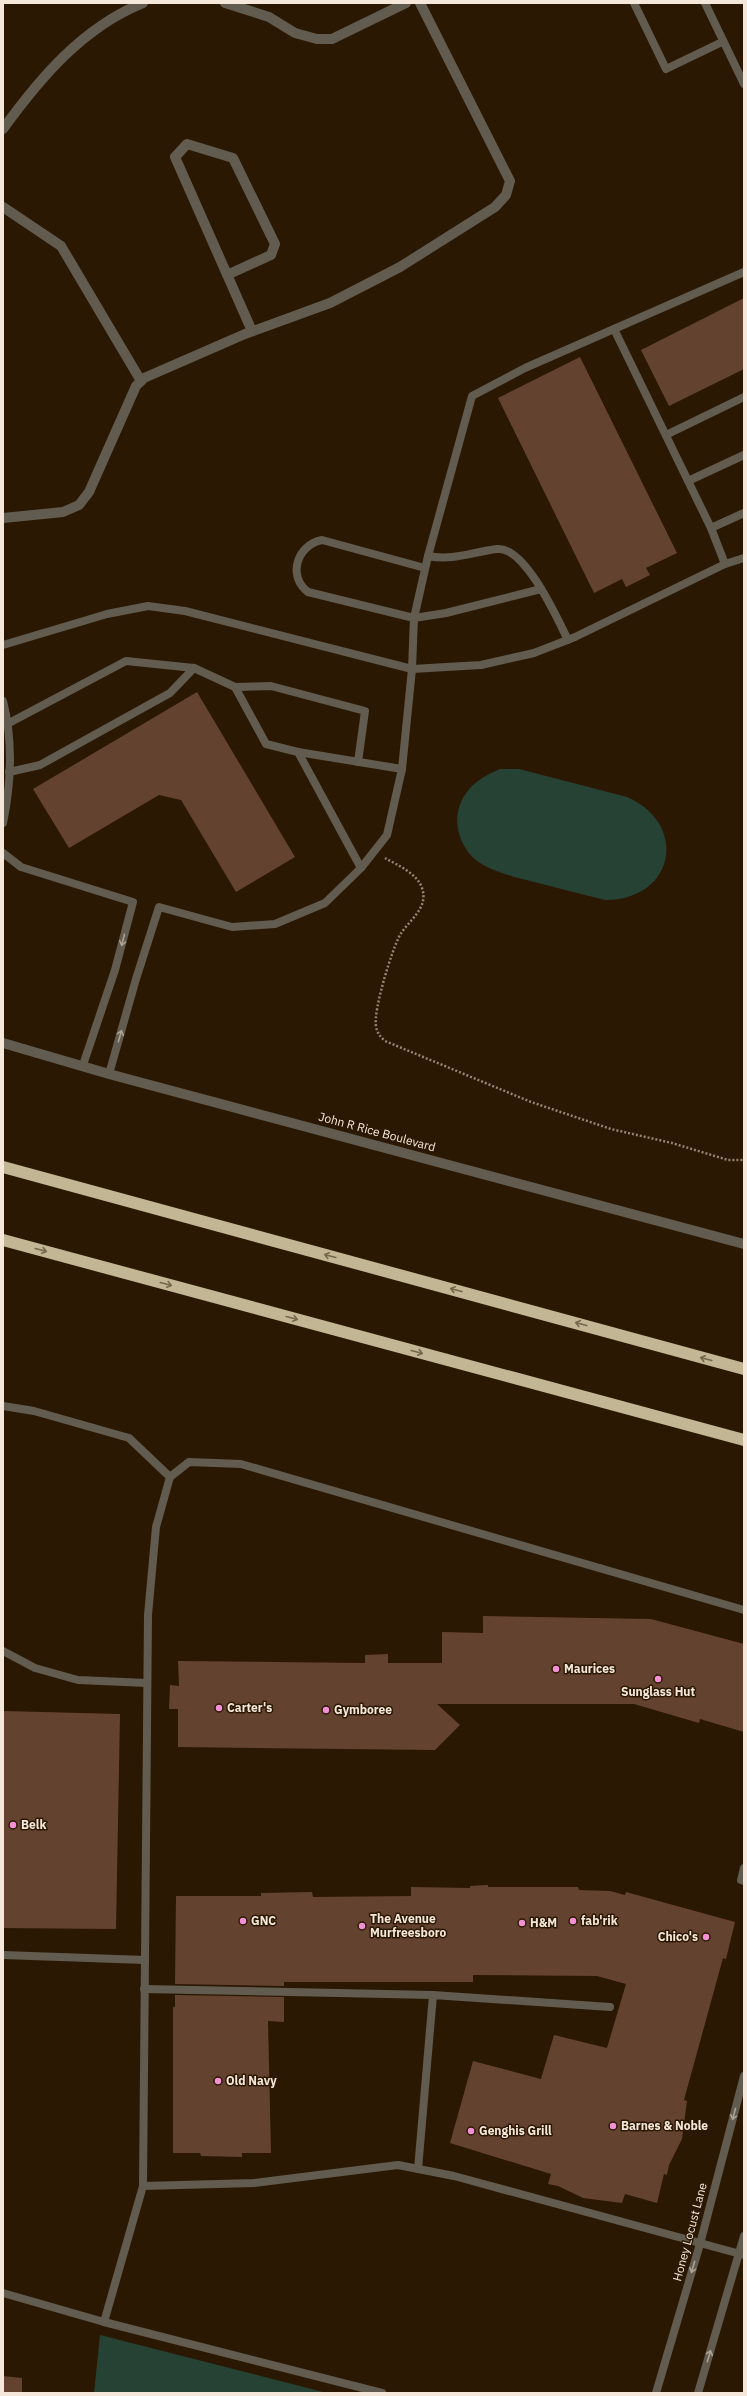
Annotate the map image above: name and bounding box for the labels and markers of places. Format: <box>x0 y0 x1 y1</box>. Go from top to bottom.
place label: Maurices <box>564 1661 615 1676</box>
marker: Maurices <box>551 1664 561 1674</box>
marker: Sunglass Hut <box>653 1674 663 1684</box>
place label: Sunglass Hut <box>621 1684 695 1699</box>
place label: Carter's <box>227 1700 272 1715</box>
place label: Gymboree <box>334 1702 392 1717</box>
marker: Carter's <box>214 1703 224 1713</box>
marker: Gymboree <box>321 1705 331 1715</box>
place label: Belk <box>21 1817 46 1832</box>
marker: Belk <box>8 1820 18 1830</box>
place label: The Avenue Murfreesboro <box>370 1911 446 1940</box>
place label: GNC <box>251 1913 276 1928</box>
place label: fab'rik <box>581 1913 618 1928</box>
place label: H&M <box>530 1915 557 1930</box>
marker: GNC <box>238 1916 248 1926</box>
marker: fab'rik <box>568 1916 578 1926</box>
marker: H&M <box>517 1918 527 1928</box>
marker: The Avenue Murfreesboro <box>357 1921 367 1931</box>
place label: Chico's <box>658 1929 698 1944</box>
marker: Chico's <box>701 1932 711 1942</box>
place label: Old Navy <box>226 2073 277 2088</box>
marker: Old Navy <box>213 2076 223 2086</box>
place label: Barnes & Noble <box>621 2118 708 2133</box>
marker: Barnes & Noble <box>608 2121 618 2131</box>
place label: Genghis Grill <box>479 2123 552 2138</box>
marker: Genghis Grill <box>466 2126 476 2136</box>

